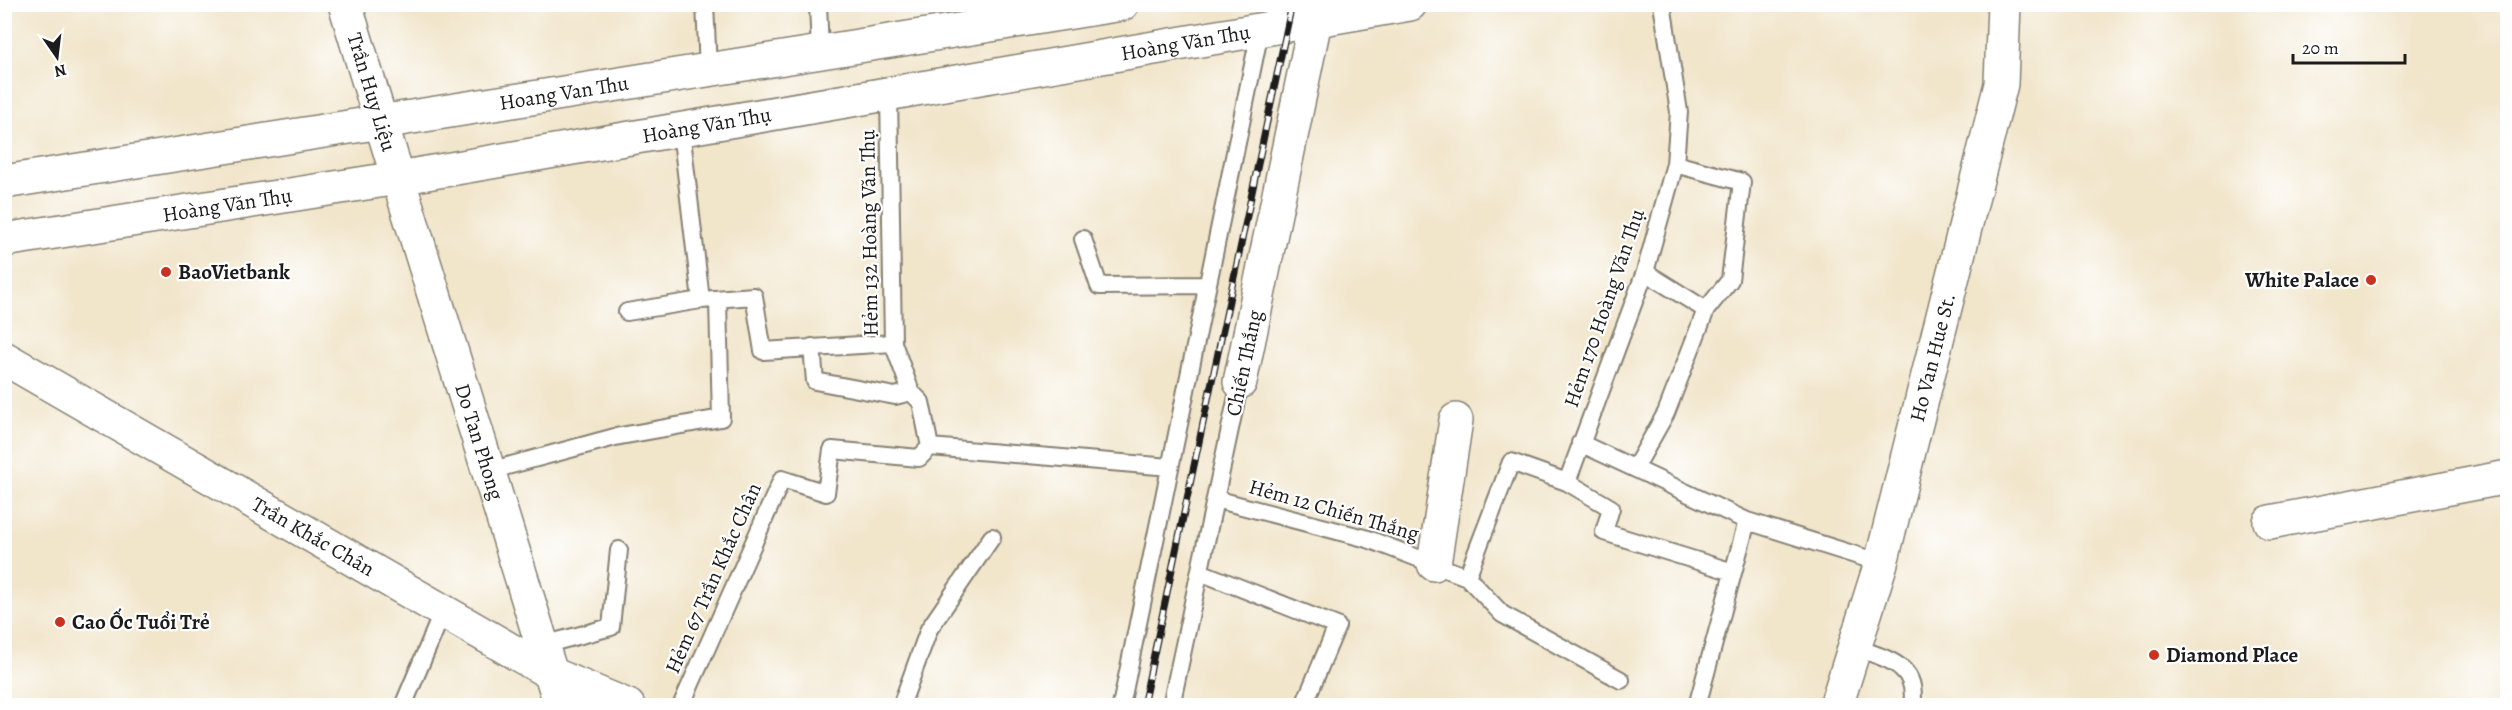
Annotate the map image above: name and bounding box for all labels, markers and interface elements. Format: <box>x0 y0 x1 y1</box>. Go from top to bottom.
street label: Hoàng Văn Thụ <box>1119 18 1253 67</box>
north arrow <box>27 27 87 87</box>
scale bar <box>2293 27 2406 65</box>
street label: Trần Huy Liệu <box>341 29 403 155</box>
text: 20 m <box>2302 36 2339 60</box>
text: N <box>52 59 69 83</box>
street label: Hoang Van Thu <box>497 69 631 117</box>
street label: Hoàng Văn Thụ <box>640 100 774 150</box>
street label: Hẻm 132 Hoàng Văn Thụ <box>853 129 885 337</box>
street label: Hoàng Văn Thụ <box>161 181 295 229</box>
street label: Hẻm 170 Hoàng Văn Thụ <box>1557 204 1651 411</box>
place label: BaoVietbank <box>178 258 290 286</box>
marker: BaoVietbank <box>159 265 173 279</box>
place label: White Palace <box>2244 266 2359 294</box>
marker: White Palace <box>2364 273 2378 287</box>
street label: Ho Van Hue St. <box>1903 290 1962 425</box>
street label: Chiến Thắng <box>1219 307 1269 419</box>
street label: Do Tan Phong <box>448 380 511 504</box>
street label: Hẻm 12 Chiến Thắng <box>1246 472 1423 548</box>
street label: Hẻm 67 Trần Khắc Chân <box>658 478 768 678</box>
street label: Trần Khắc Chân <box>247 490 380 583</box>
place label: Cao Ốc Tuổi Trẻ <box>72 608 210 636</box>
marker: Cao Ốc Tuổi Trẻ <box>53 615 67 629</box>
place label: Diamond Place <box>2166 641 2298 669</box>
marker: Diamond Place <box>2147 648 2161 662</box>

